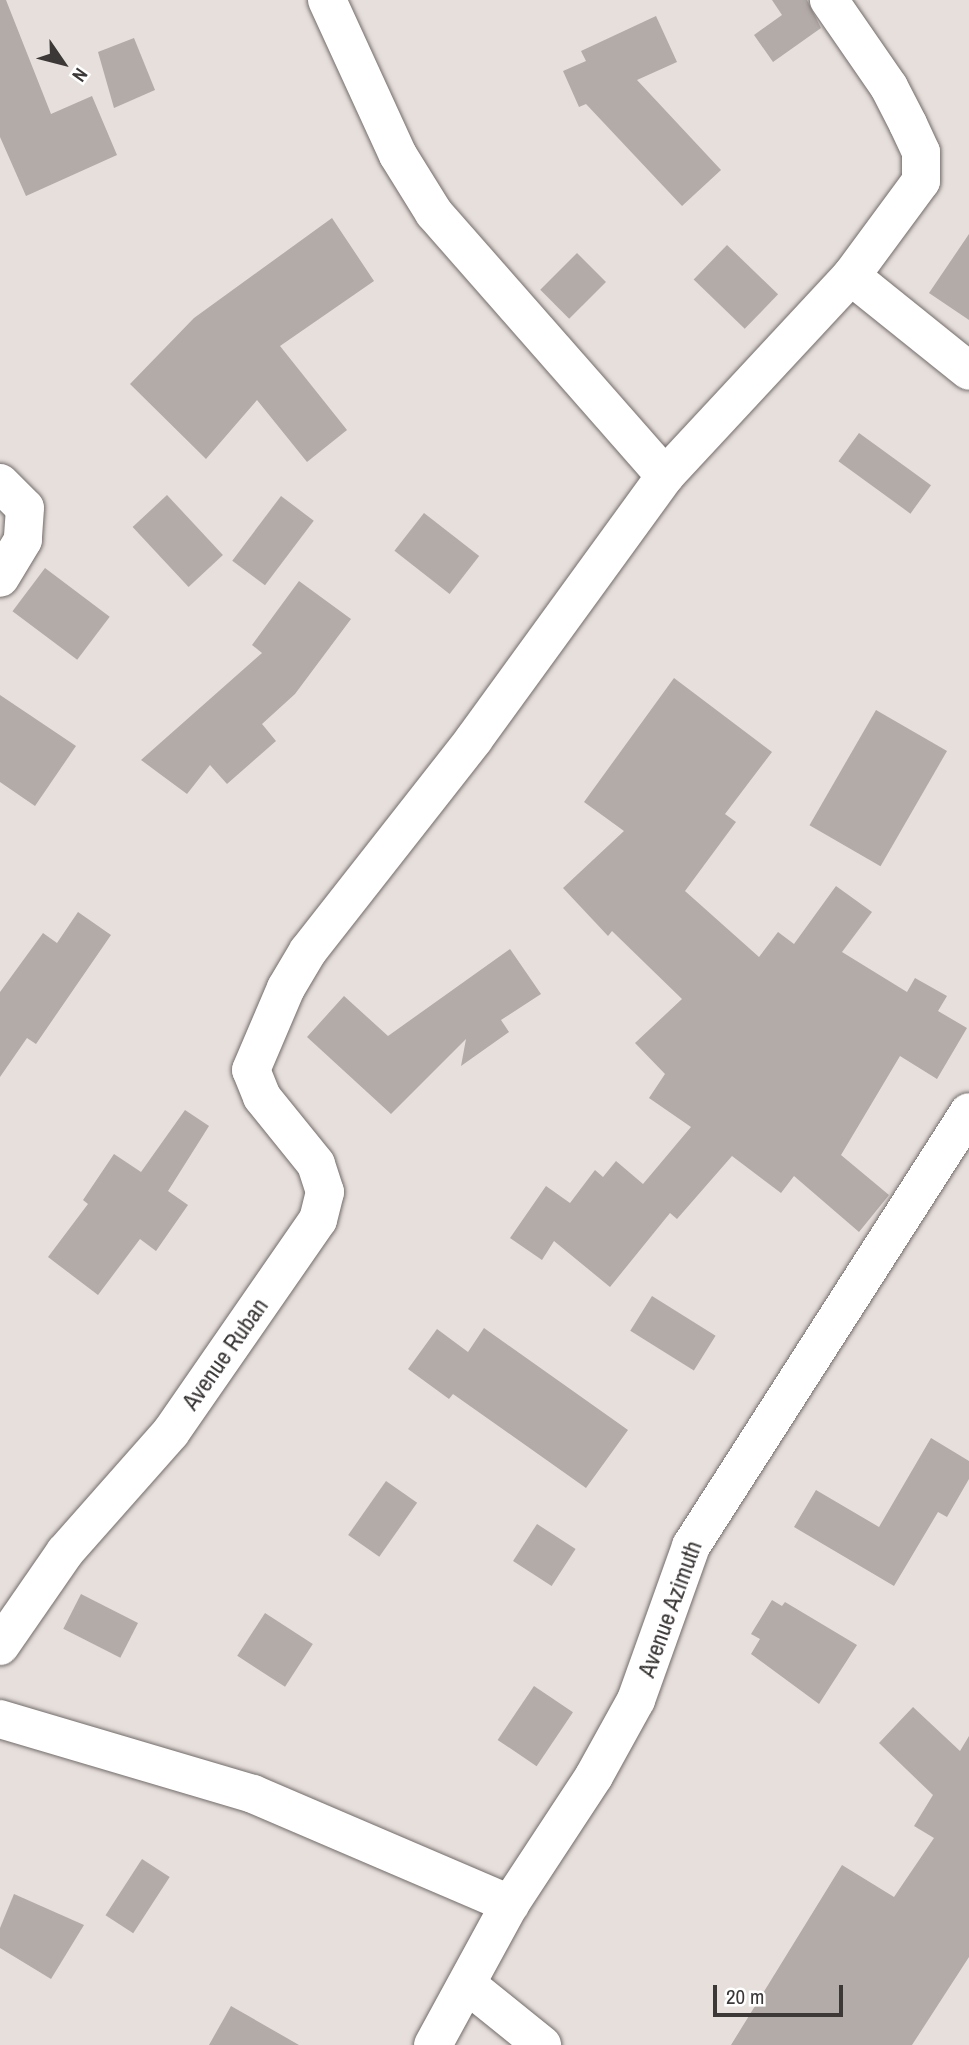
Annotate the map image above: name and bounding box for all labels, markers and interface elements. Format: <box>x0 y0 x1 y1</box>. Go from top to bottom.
north arrow <box>28 28 98 98</box>
text: N <box>66 63 94 87</box>
street label: Avenue Ruban <box>176 1293 274 1415</box>
street label: Avenue Azimuth <box>632 1536 708 1682</box>
scale bar <box>717 1972 846 2016</box>
text: 20 m <box>726 1982 764 2011</box>

